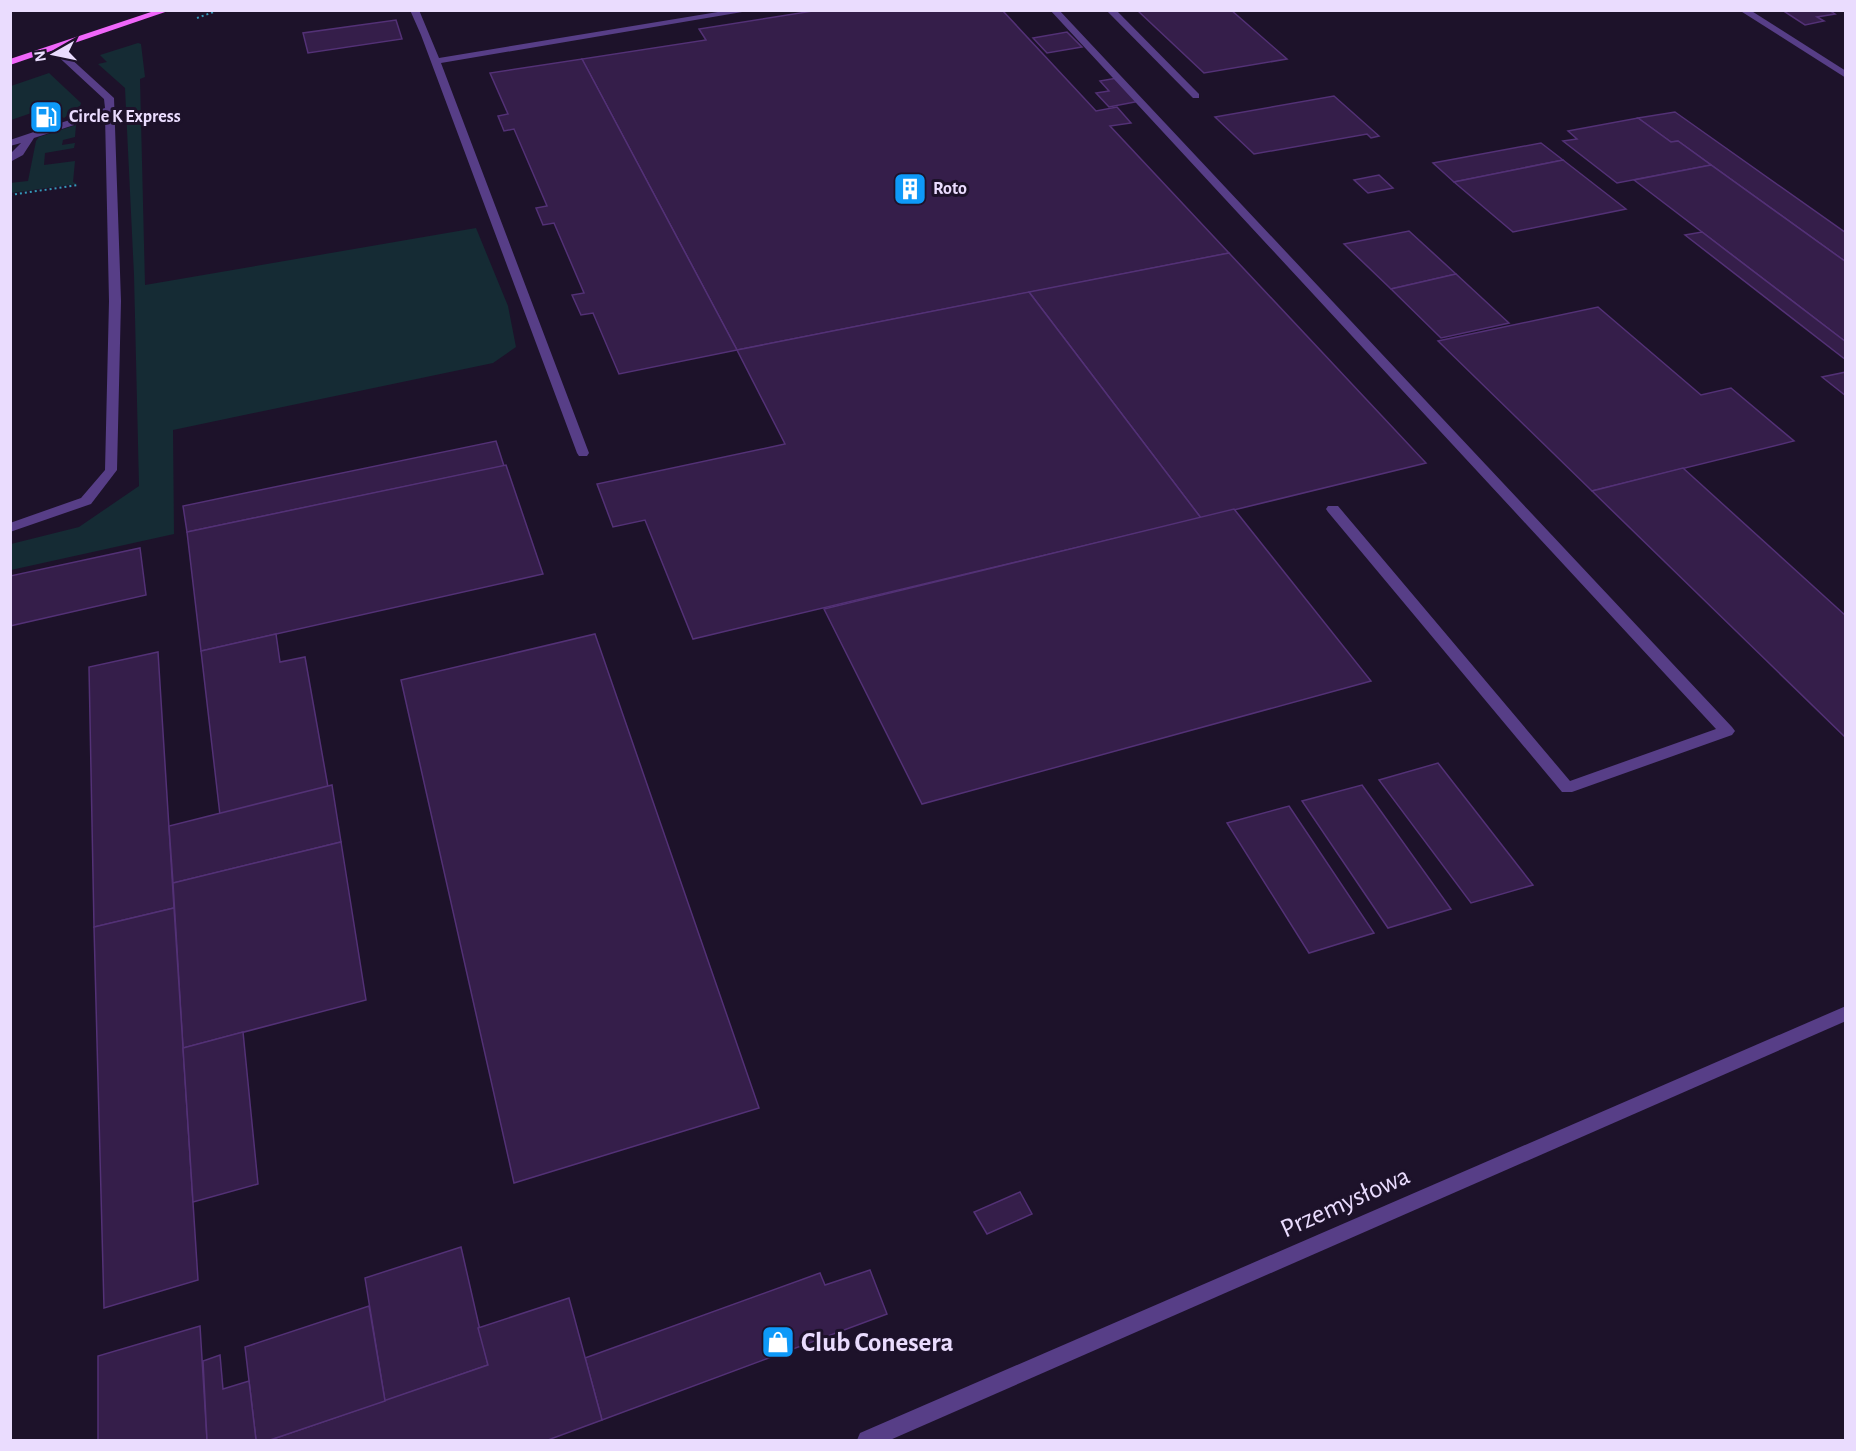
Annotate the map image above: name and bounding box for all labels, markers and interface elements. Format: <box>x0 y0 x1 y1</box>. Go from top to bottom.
north arrow <box>24 24 84 84</box>
text: N <box>31 49 49 63</box>
fuel station icon: Circle K Express <box>28 99 64 135</box>
place label: Circle K Express <box>69 108 181 126</box>
building icon: Roto <box>892 171 928 207</box>
place label: Roto <box>933 180 967 198</box>
street label: Przemysłowa <box>1276 1162 1414 1243</box>
shop icon: Club Conesera <box>760 1324 796 1360</box>
place label: Club Conesera <box>801 1329 953 1356</box>

